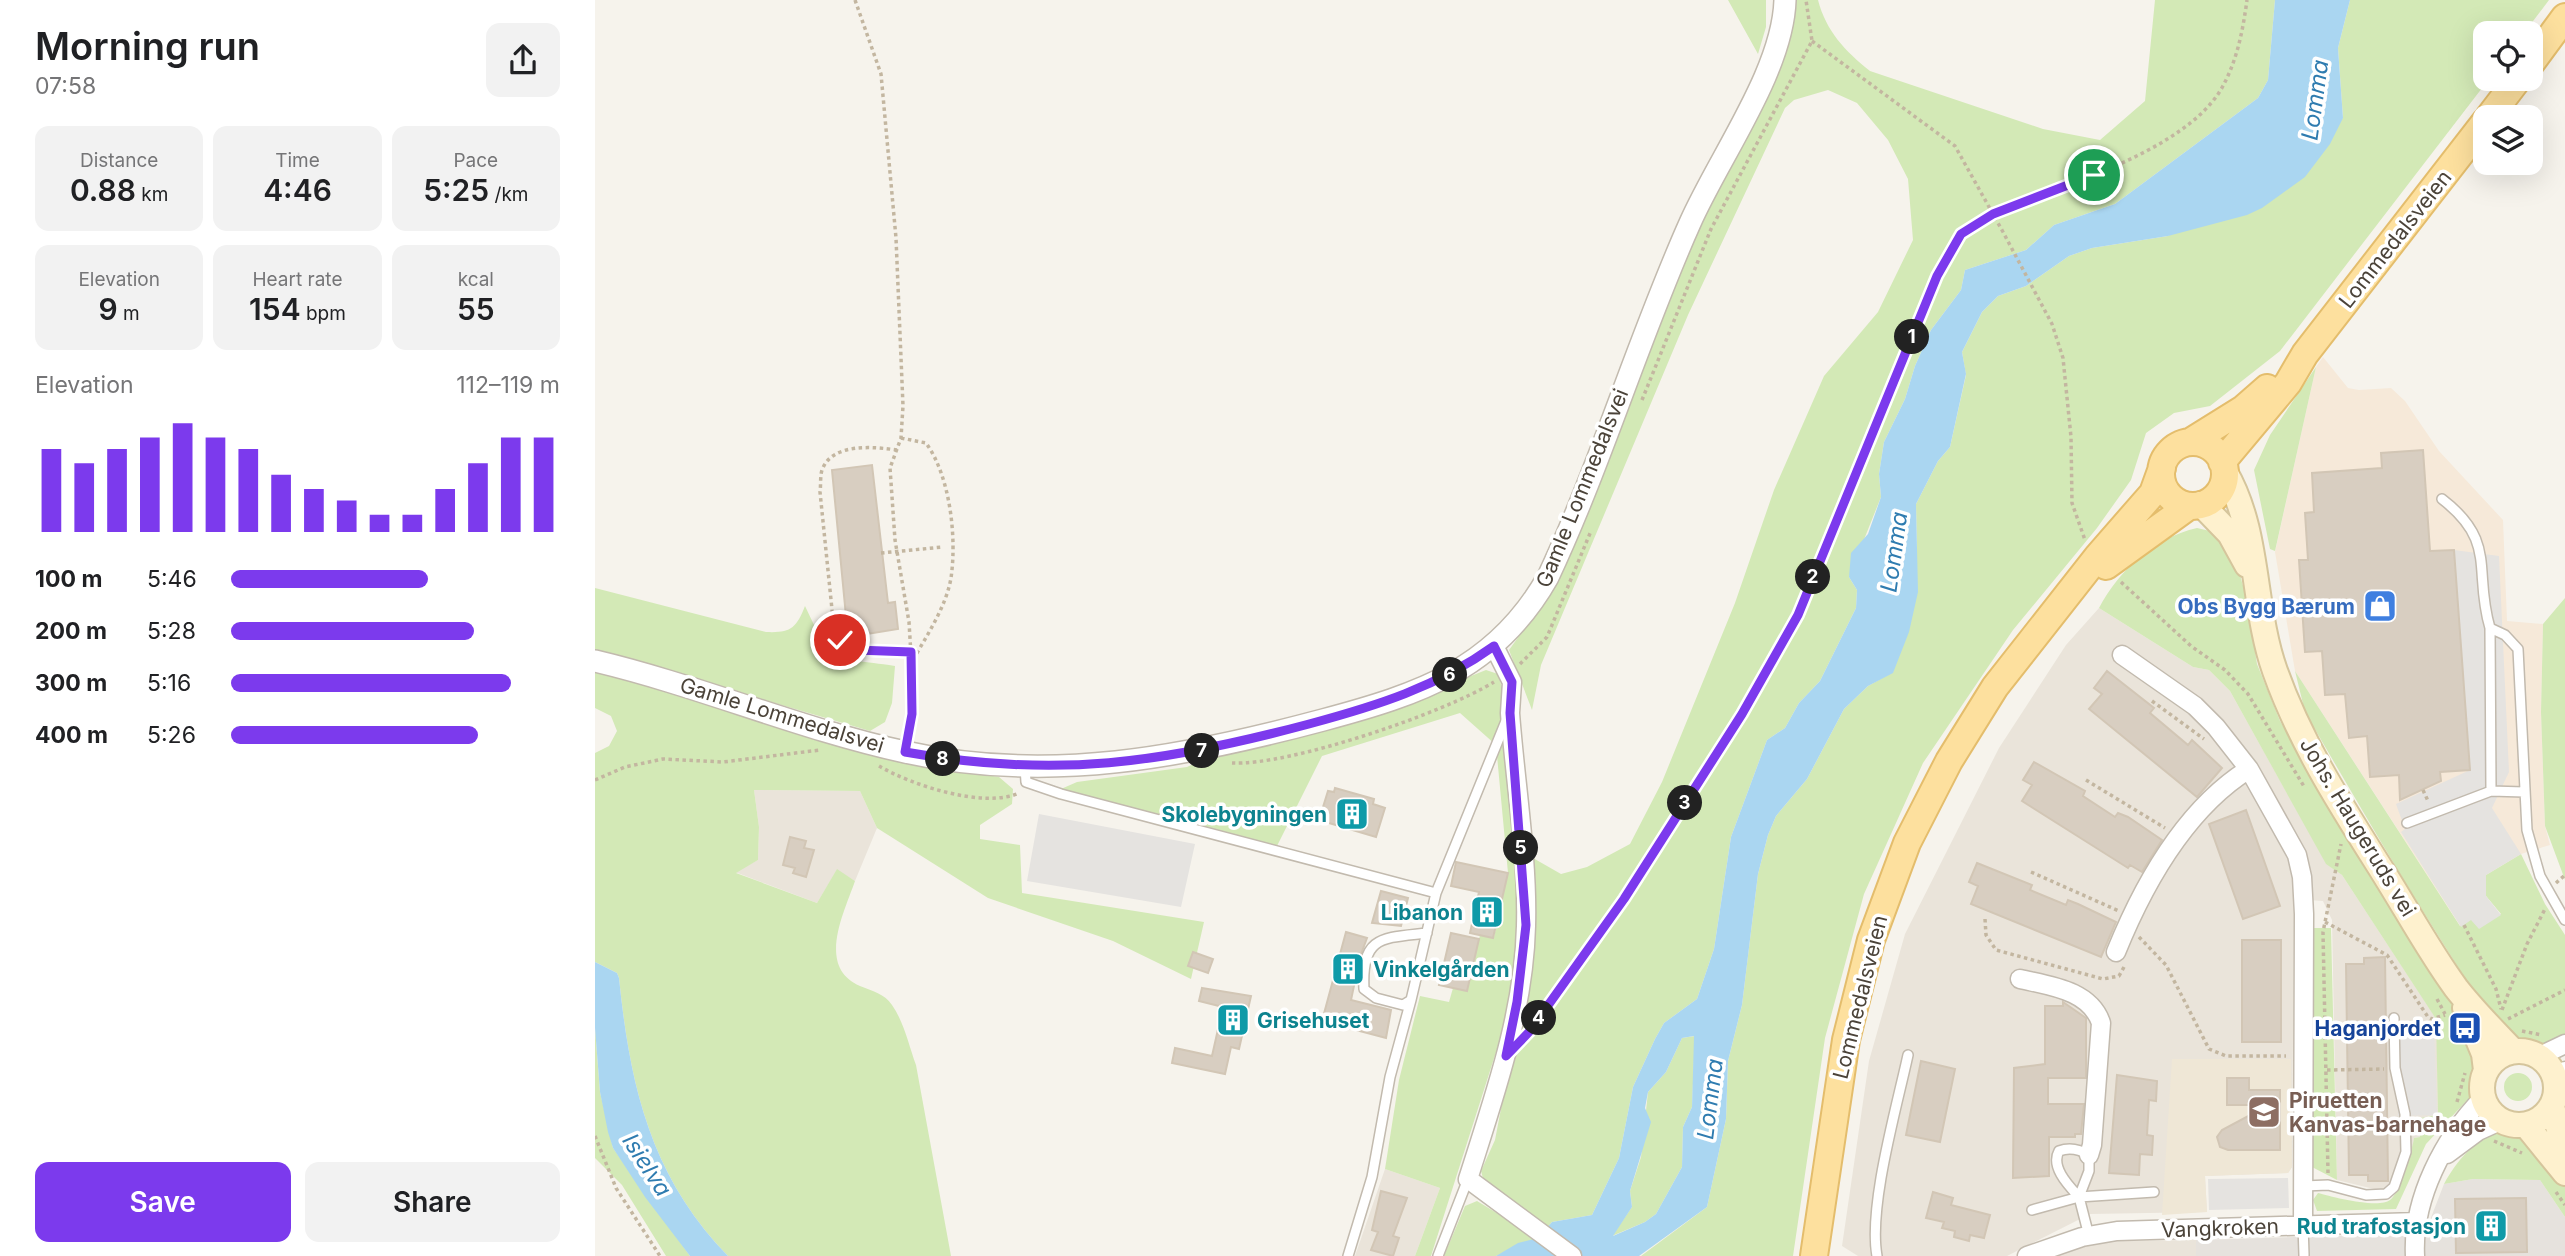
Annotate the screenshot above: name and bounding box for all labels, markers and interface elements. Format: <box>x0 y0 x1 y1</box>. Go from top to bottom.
map controls <box>2473 21 2543 175</box>
button: locate <box>2473 21 2543 91</box>
text: Morning run <box>35 23 260 69</box>
button: share <box>486 23 560 97</box>
water label: Lomma <box>2295 58 2335 142</box>
text: 07:58 <box>35 72 96 100</box>
button: layers <box>2473 105 2543 175</box>
pin <box>2064 145 2124 205</box>
text: Distance <box>80 149 158 172</box>
text: Time <box>275 149 320 172</box>
text: Pace <box>453 149 498 172</box>
icon: arrive <box>2075 156 2113 194</box>
street label: Lommedalsveien <box>2334 165 2456 313</box>
text: 0.88 <box>70 172 136 208</box>
text: 4:46 <box>263 172 332 208</box>
text: 5:25 <box>423 172 489 208</box>
text: km <box>136 183 168 206</box>
text: /km <box>489 183 528 206</box>
text: Elevation <box>78 268 160 291</box>
text: Heart rate <box>252 268 342 291</box>
text: kcal <box>458 268 494 291</box>
text: 9 <box>99 291 118 327</box>
text: 154 <box>249 291 301 327</box>
text: 55 <box>457 291 495 327</box>
text: m <box>118 302 140 325</box>
text: bpm <box>301 302 346 325</box>
pin: 1 <box>1895 320 1929 354</box>
text: 1 <box>1907 325 1916 348</box>
text: Elevation <box>35 371 134 399</box>
text: 112–119 m <box>456 371 560 399</box>
street label: Gamle Lommedalsvei <box>1531 385 1633 591</box>
water label: Lomma <box>1874 510 1914 594</box>
pin: 2 <box>1795 560 1831 594</box>
text: 100 m <box>35 565 102 593</box>
text: 5:46 <box>147 565 197 593</box>
text: 2 <box>1807 565 1818 588</box>
shop icon: Obs Bygg Bærum <box>2361 587 2399 625</box>
place label: Obs Bygg Bærum <box>2177 594 2355 619</box>
pin <box>810 610 870 670</box>
text: 200 m <box>35 617 107 645</box>
text: 5:28 <box>147 617 196 645</box>
icon: check <box>821 621 859 659</box>
pin: 6 <box>1433 658 1467 692</box>
text: 6 <box>1443 663 1456 686</box>
text: 300 m <box>35 669 107 697</box>
text: 5:16 <box>147 669 191 697</box>
street label: Gamle Lommedalsvei <box>677 672 887 758</box>
text: 400 m <box>35 721 108 749</box>
text: 5:26 <box>147 721 196 749</box>
street label: Johs. Haugeruds vei <box>2295 733 2421 921</box>
pin: 7 <box>1185 734 1219 768</box>
text: 7 <box>1196 739 1207 762</box>
pin: 8 <box>925 742 961 776</box>
text: 8 <box>936 747 949 770</box>
pin: 3 <box>1667 786 1703 820</box>
text: 3 <box>1678 791 1691 814</box>
building icon: Skolebygningen <box>1333 795 1371 833</box>
place label: Skolebygningen <box>1161 802 1327 827</box>
pin: 5 <box>1503 830 1539 866</box>
text: 5 <box>1514 836 1527 859</box>
building icon: Libanon <box>1468 893 1506 931</box>
place label: Libanon <box>1381 900 1463 925</box>
street label: Lommedalsveien <box>1828 913 1892 1081</box>
building icon: Vinkelgården <box>1329 950 1367 988</box>
place label: Vinkelgården <box>1373 957 1510 982</box>
pin: 4 <box>1521 1000 1557 1036</box>
building icon: Grisehuset <box>1214 1001 1252 1039</box>
text: 4 <box>1532 1006 1545 1029</box>
place label: Grisehuset <box>1257 1008 1370 1033</box>
bus stop icon: Haganjordet <box>2446 1009 2484 1047</box>
place label: Haganjordet <box>2315 1016 2441 1041</box>
water label: Lomma <box>1691 1057 1729 1141</box>
place label: Piruetten Kanvas-barnehage <box>2289 1088 2486 1137</box>
school or university icon: Piruetten Kanvas-barnehage <box>2245 1093 2283 1131</box>
water label: Isielva <box>616 1128 678 1202</box>
button: Save <box>35 1162 291 1242</box>
button: Share <box>305 1162 560 1242</box>
building icon: Rud trafostasjon <box>2472 1207 2510 1245</box>
street label: Vangkroken <box>2161 1213 2279 1243</box>
place label: Rud trafostasjon <box>2297 1214 2466 1239</box>

